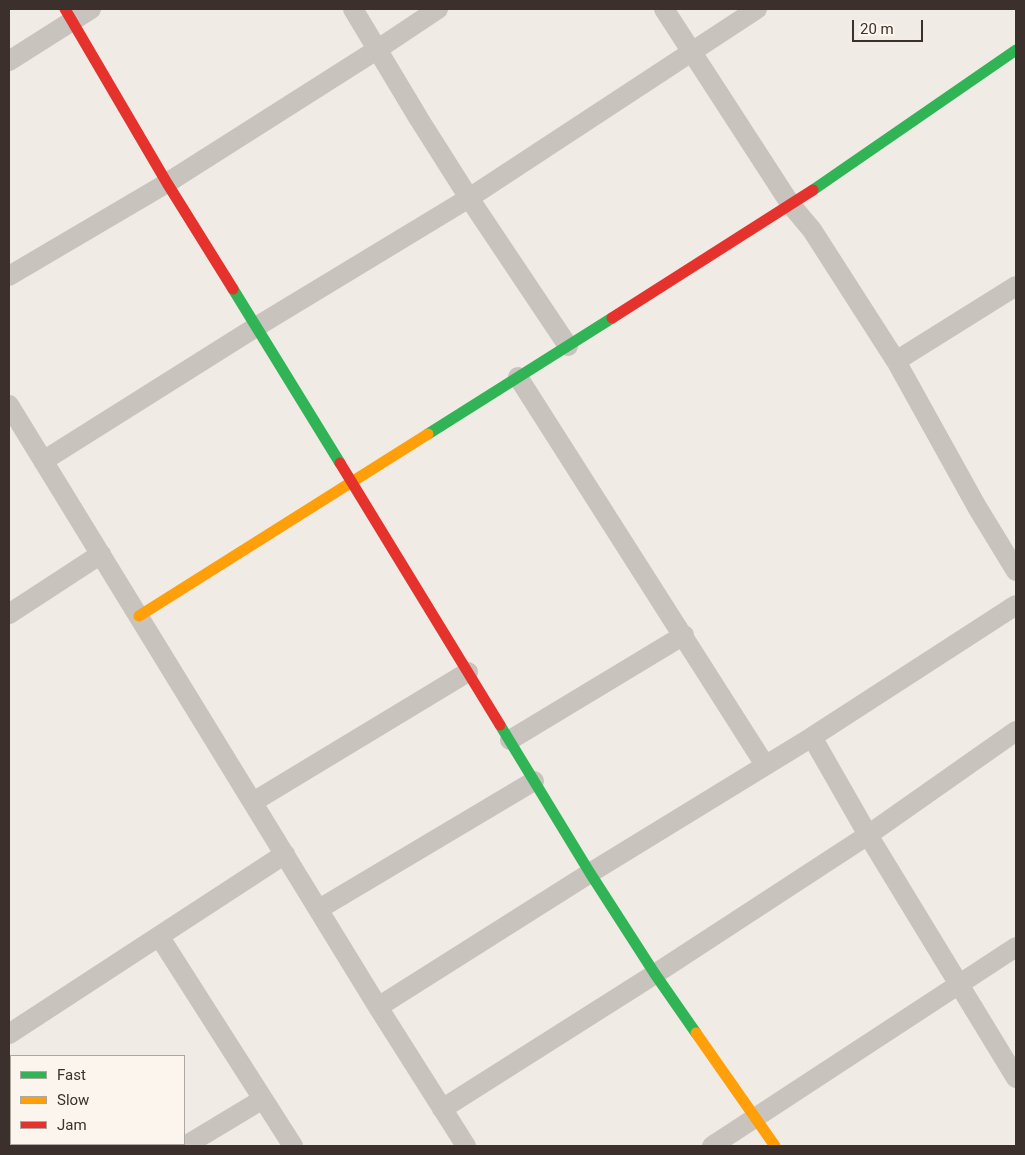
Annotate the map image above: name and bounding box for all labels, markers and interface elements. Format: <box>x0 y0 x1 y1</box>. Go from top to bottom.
scale bar <box>855 10 926 42</box>
text: 20 m <box>860 20 894 38</box>
legend <box>10 1055 185 1145</box>
text: Fast <box>57 1066 86 1084</box>
text: Slow <box>57 1091 89 1109</box>
text: Jam <box>57 1116 87 1134</box>

